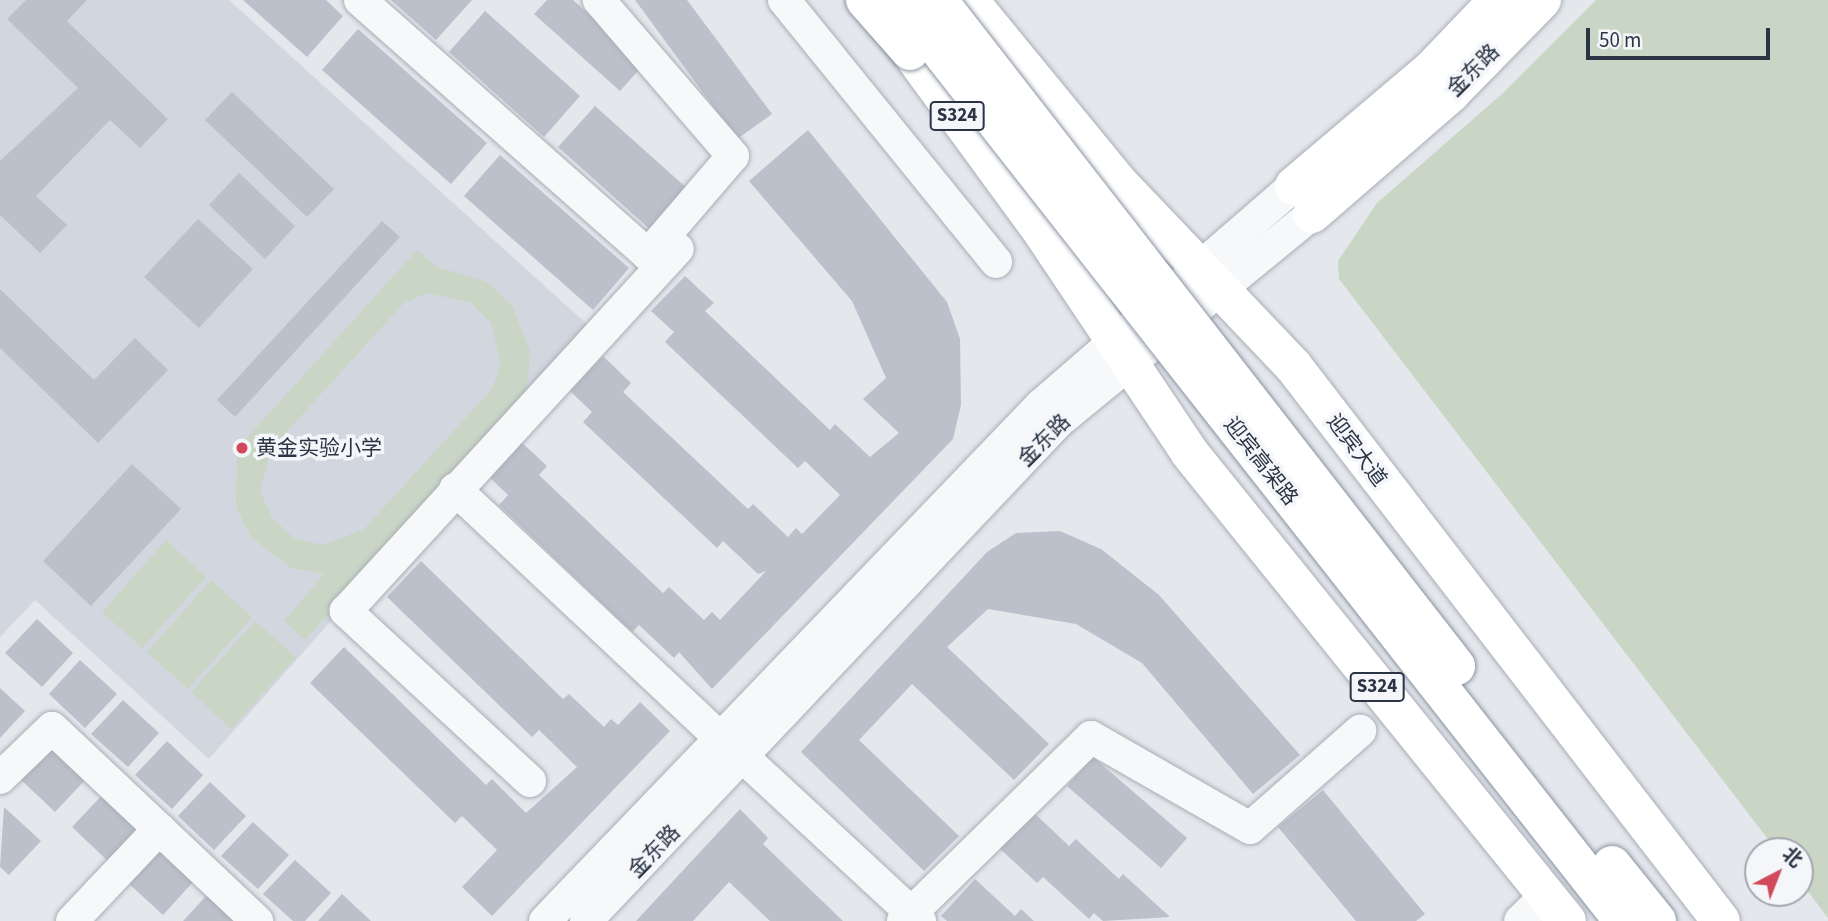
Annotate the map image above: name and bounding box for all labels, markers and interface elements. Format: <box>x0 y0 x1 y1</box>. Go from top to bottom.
scale bar <box>1590 14 1774 58</box>
text: 50 m <box>1599 25 1641 55</box>
street label: 金东路 <box>1442 39 1504 101</box>
road number: S324 <box>929 100 985 132</box>
street label: 金东路 <box>1013 409 1075 471</box>
street label: 迎宾大道 <box>1322 409 1392 491</box>
street label: 迎宾高架路 <box>1219 412 1303 510</box>
place label: 黄金实验小学 <box>256 435 382 461</box>
marker: 黄金实验小学 <box>234 440 250 456</box>
road number: S324 <box>1349 672 1405 702</box>
street label: 金东路 <box>623 820 685 882</box>
north arrow <box>1744 837 1814 907</box>
text: 北 <box>1776 841 1808 874</box>

